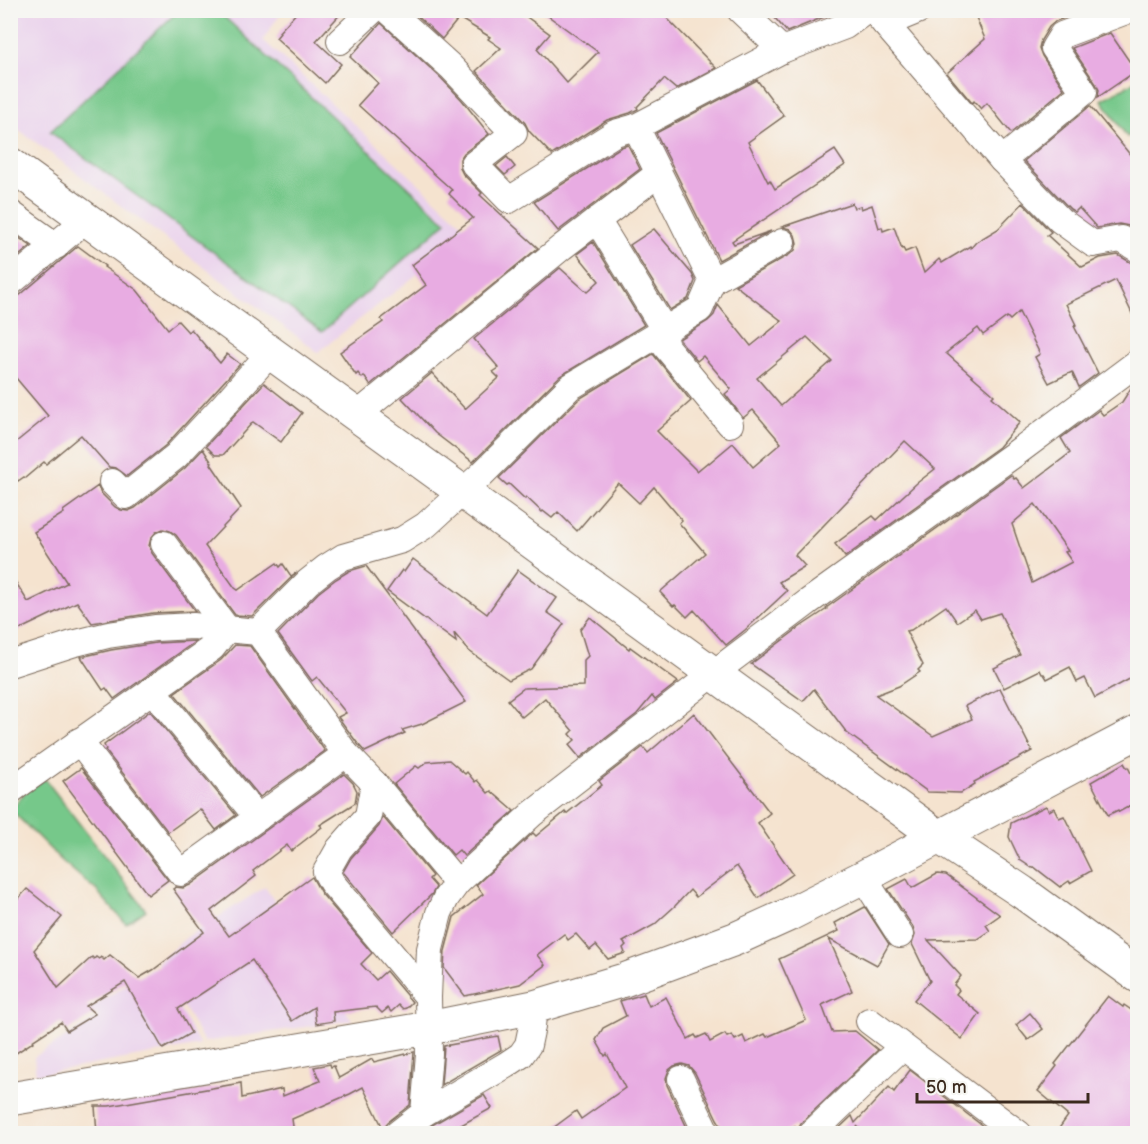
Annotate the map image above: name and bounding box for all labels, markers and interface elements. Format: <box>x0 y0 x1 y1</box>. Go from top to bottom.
scale bar <box>917 1066 1088 1104</box>
text: 50 m <box>926 1077 967 1098</box>

